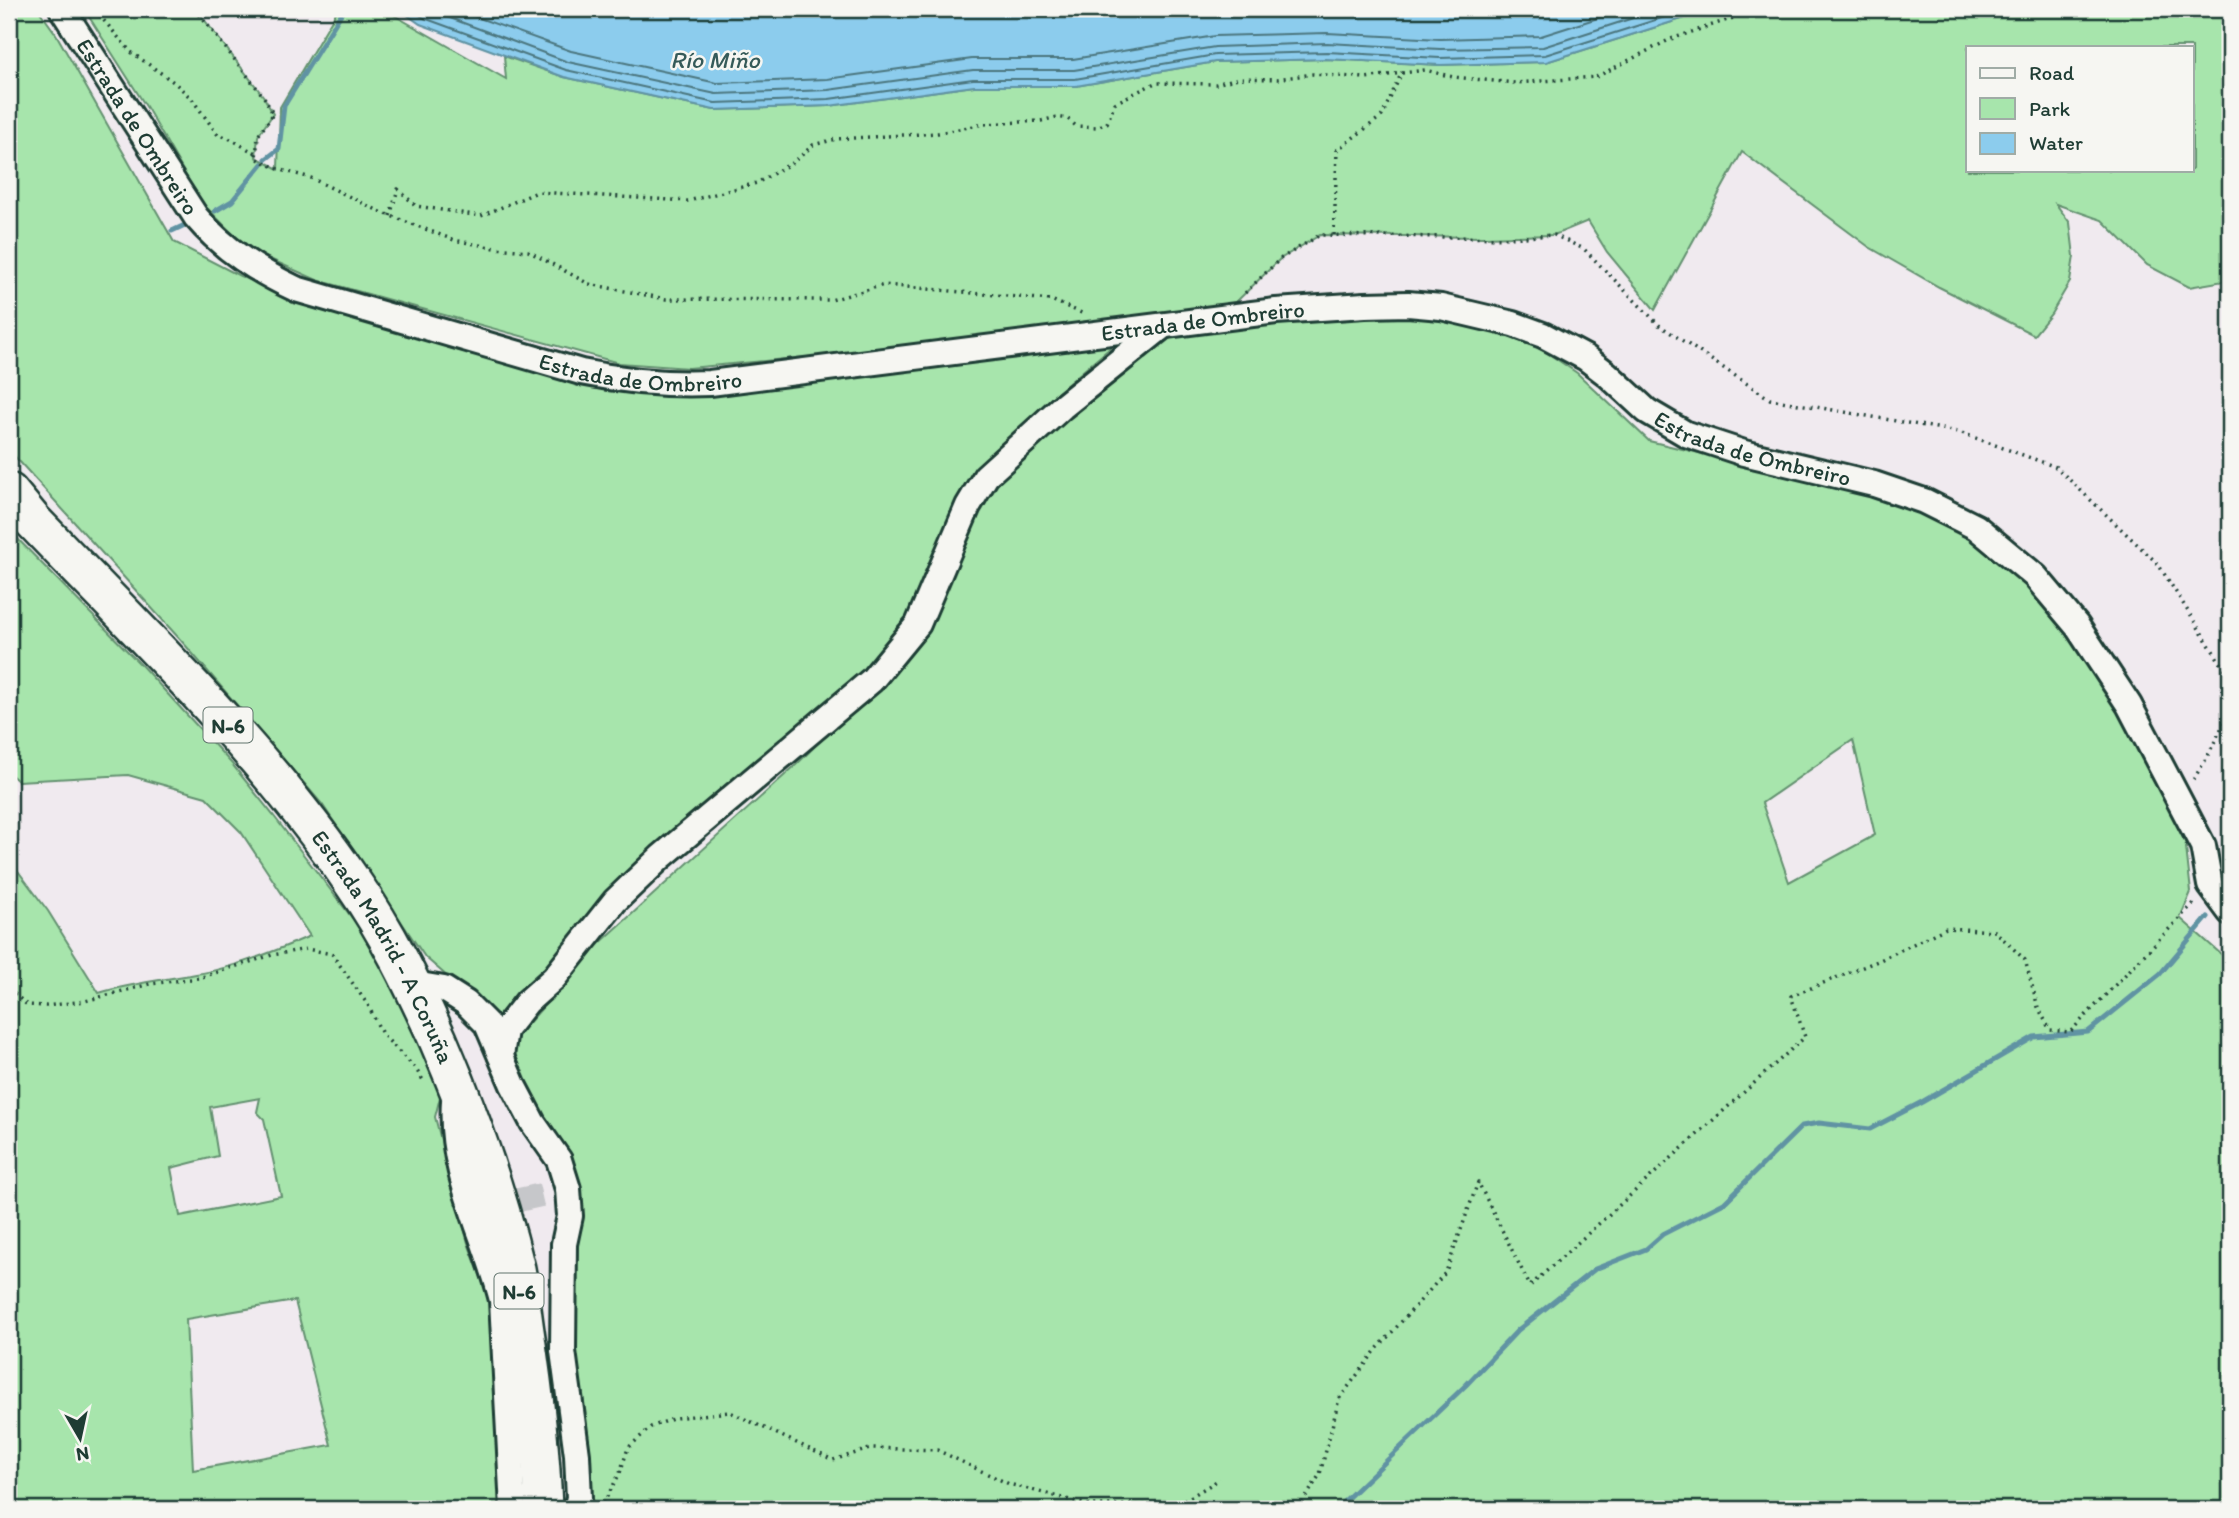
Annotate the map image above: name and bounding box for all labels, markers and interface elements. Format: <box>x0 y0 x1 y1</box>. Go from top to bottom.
street label: Estrada de Ombreiro <box>71 33 205 220</box>
water label: Río Miño <box>670 45 761 74</box>
legend <box>1966 46 2194 172</box>
text: Road <box>2029 60 2075 85</box>
text: Park <box>2029 96 2071 121</box>
text: Water <box>2029 130 2083 155</box>
street label: Estrada de Ombreiro <box>1099 295 1306 347</box>
street label: Estrada de Ombreiro <box>536 347 744 398</box>
street label: Estrada de Ombreiro <box>1649 404 1854 492</box>
road number: N-6 <box>204 708 252 742</box>
street label: Estrada Madrid - A Coruña <box>306 824 460 1068</box>
road number: N-6 <box>494 1274 544 1308</box>
north arrow <box>46 1402 116 1472</box>
text: N <box>74 1442 91 1467</box>

